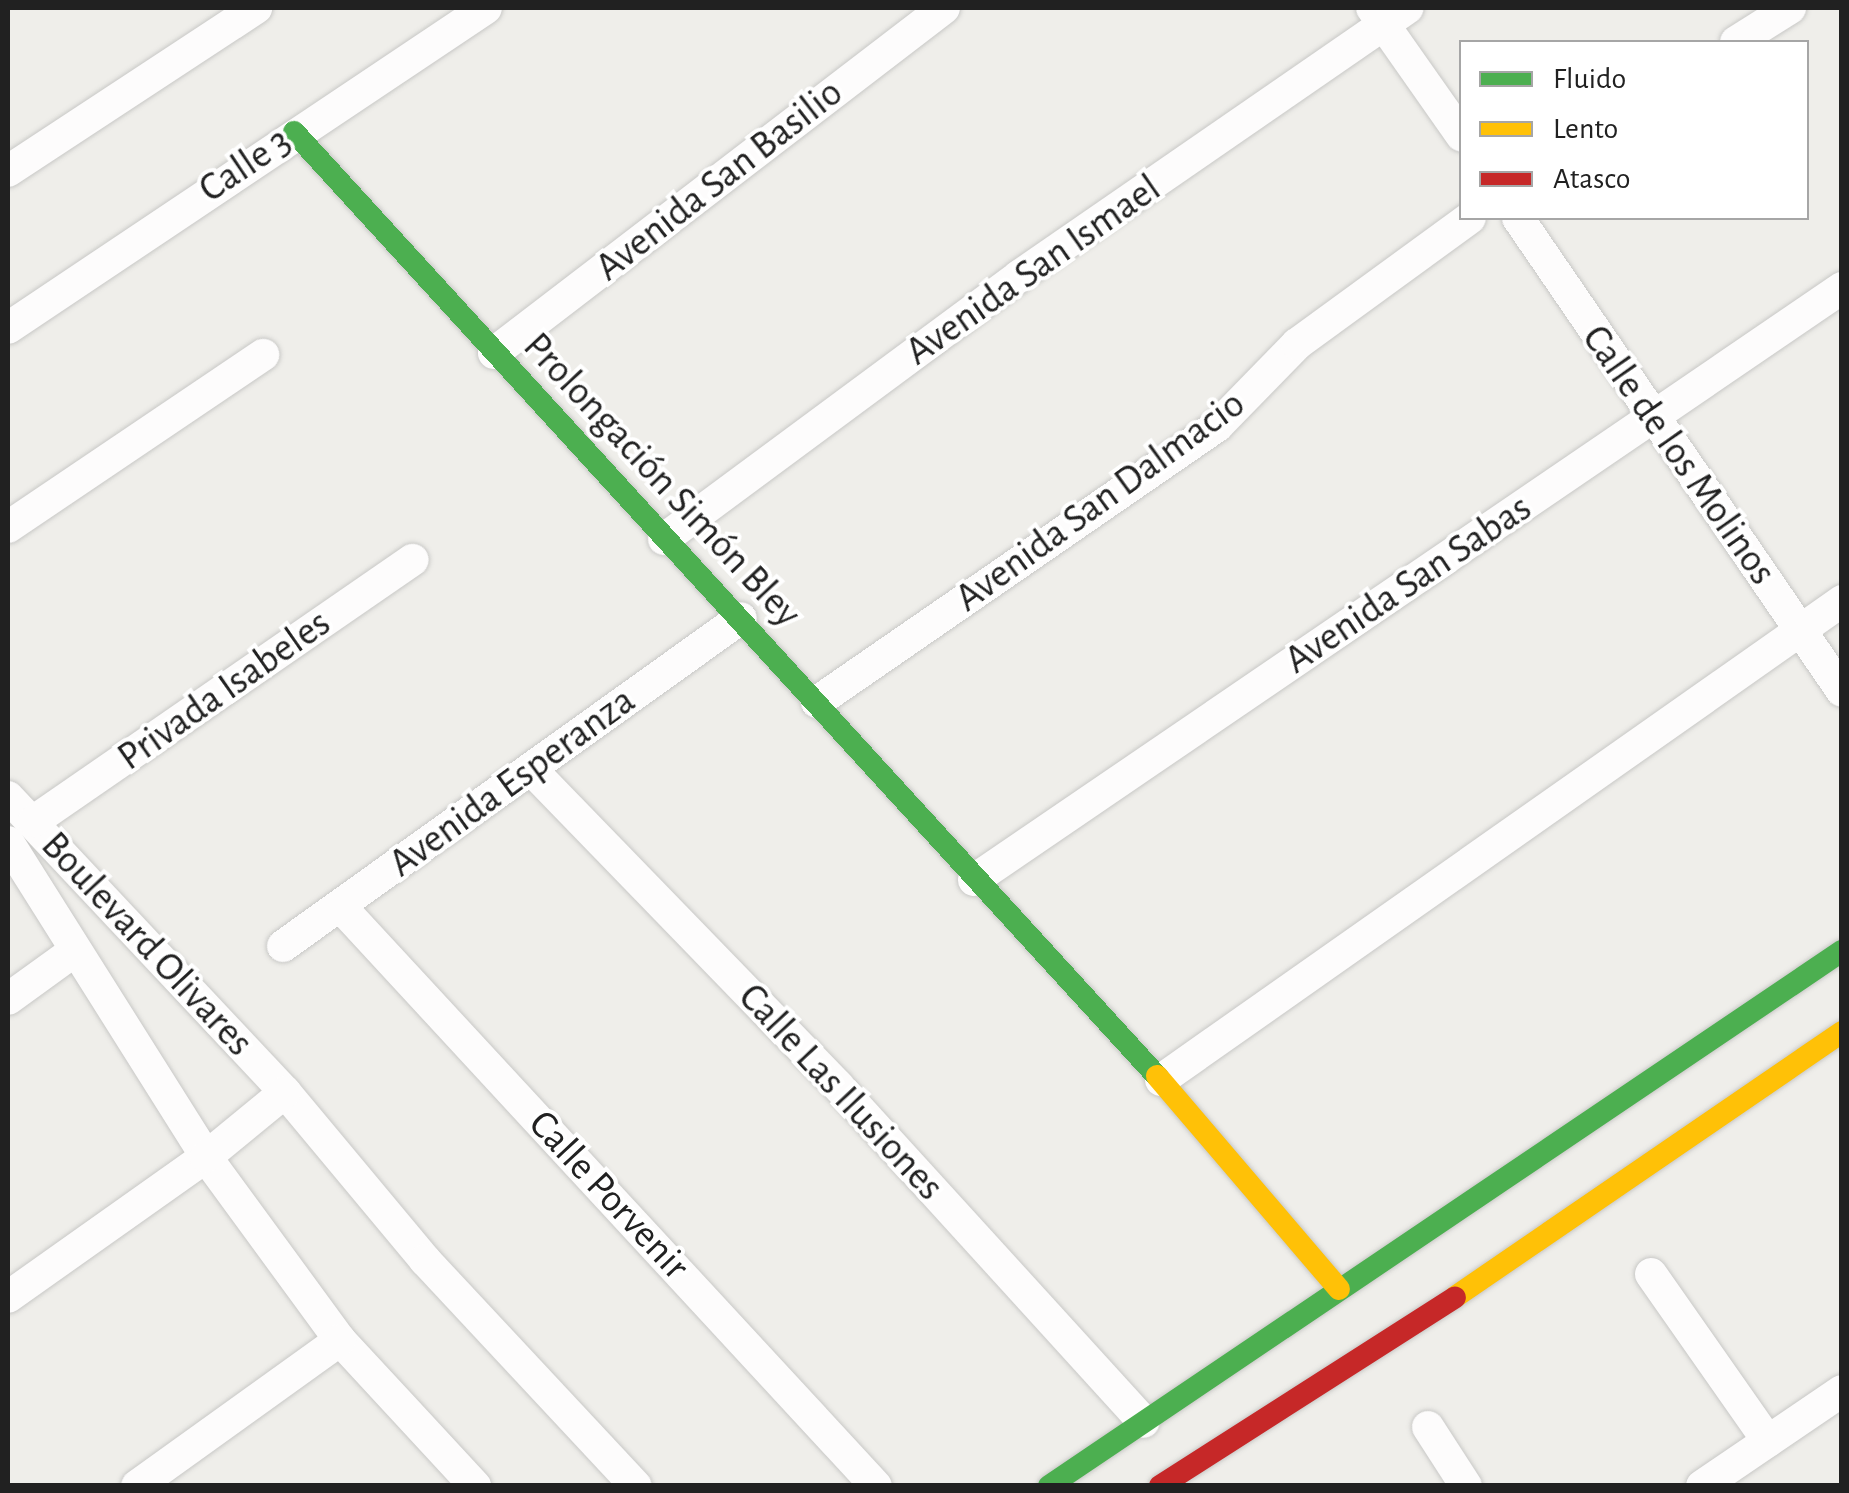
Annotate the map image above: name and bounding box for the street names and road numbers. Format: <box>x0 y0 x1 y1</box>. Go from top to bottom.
street label: Avenida San Basilio <box>586 69 852 291</box>
street label: Calle 3 <box>190 117 300 213</box>
street label: Avenida San Ismael <box>896 164 1170 376</box>
street label: Calle de los Molinos <box>1572 316 1786 594</box>
street label: Prolongación Simón Bley <box>513 323 811 637</box>
street label: Avenida San Dalmacio <box>946 380 1254 622</box>
street label: Avenida San Sabas <box>1276 484 1540 684</box>
street label: Privada Isabeles <box>108 599 340 781</box>
street label: Avenida Esperanza <box>380 677 644 887</box>
street label: Boulevard Olivares <box>31 822 263 1066</box>
street label: Calle Las Ilusiones <box>728 974 954 1210</box>
street label: Calle Porvenir <box>519 1100 699 1290</box>

